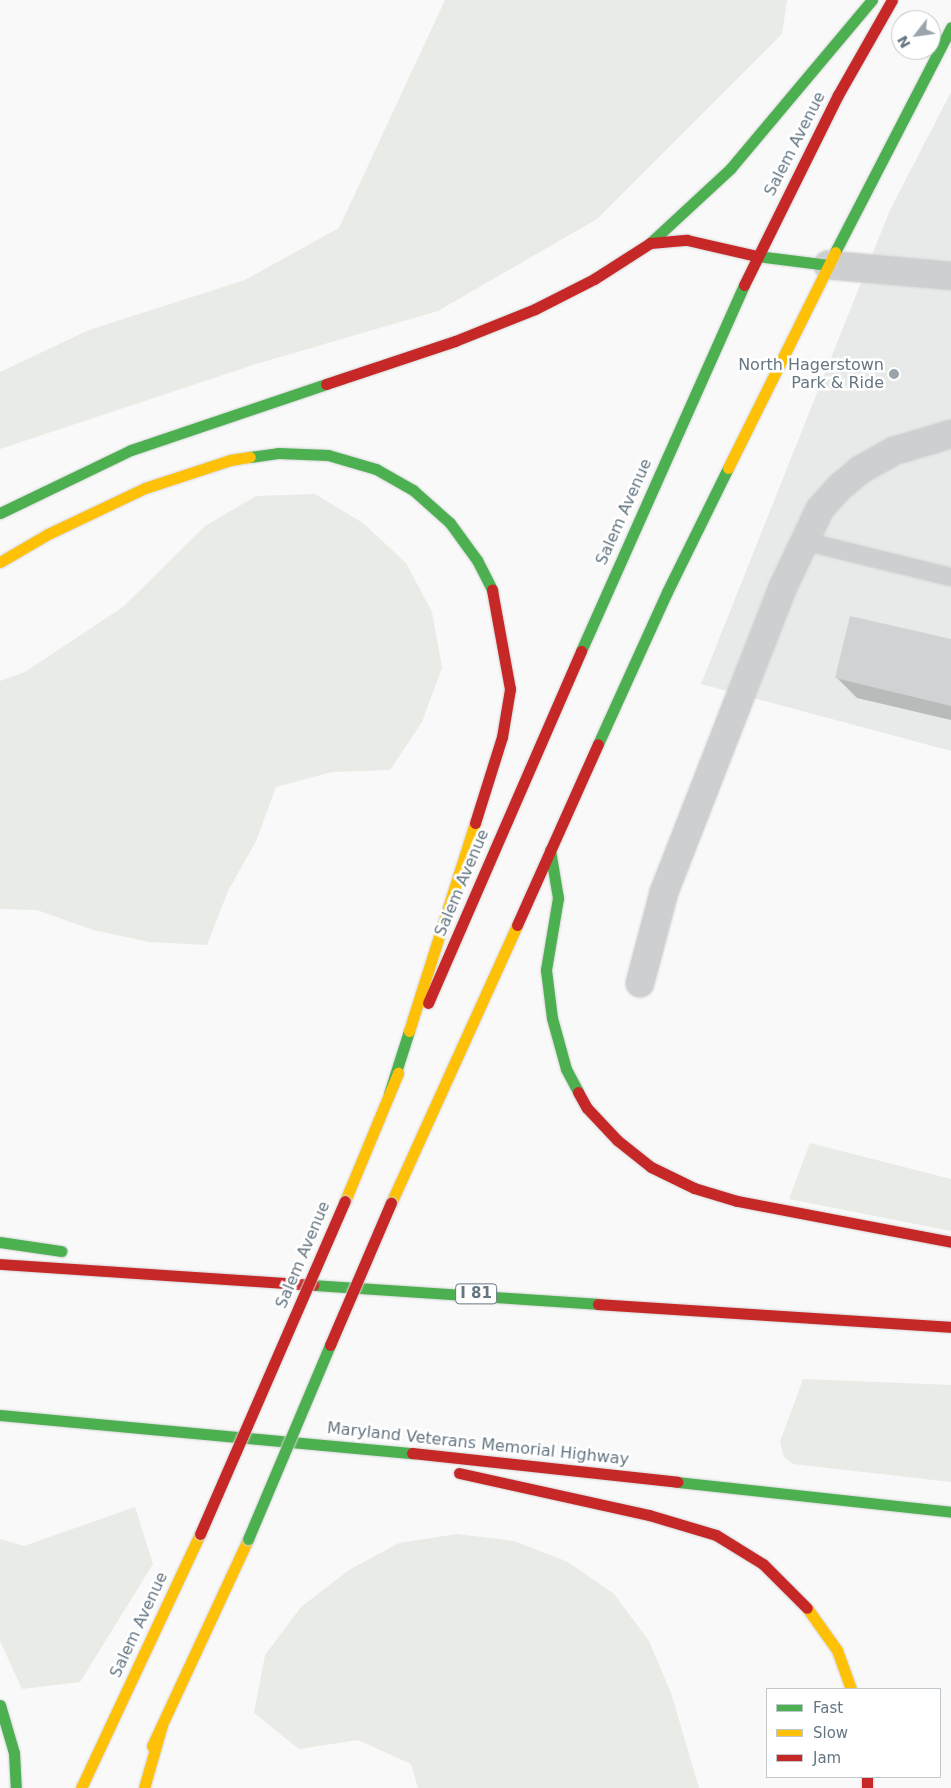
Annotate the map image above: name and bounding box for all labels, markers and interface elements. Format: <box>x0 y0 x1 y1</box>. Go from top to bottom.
north arrow <box>891 10 941 60</box>
text: N <box>894 33 914 51</box>
street label: Salem Avenue <box>760 89 830 199</box>
place label: North Hagerstown Park & Ride <box>738 355 884 393</box>
marker: North Hagerstown Park & Ride <box>888 368 900 380</box>
street label: Salem Avenue <box>592 456 656 568</box>
street label: Salem Avenue <box>431 827 493 939</box>
street label: Salem Avenue <box>272 1199 334 1311</box>
road number: I 81 <box>455 1282 497 1306</box>
street label: Maryland Veterans Memorial Highway <box>326 1419 630 1469</box>
street label: Salem Avenue <box>106 1569 172 1681</box>
legend <box>766 1688 941 1778</box>
text: Fast <box>813 1699 843 1717</box>
text: Slow <box>813 1724 848 1742</box>
text: Jam <box>813 1749 841 1767</box>

